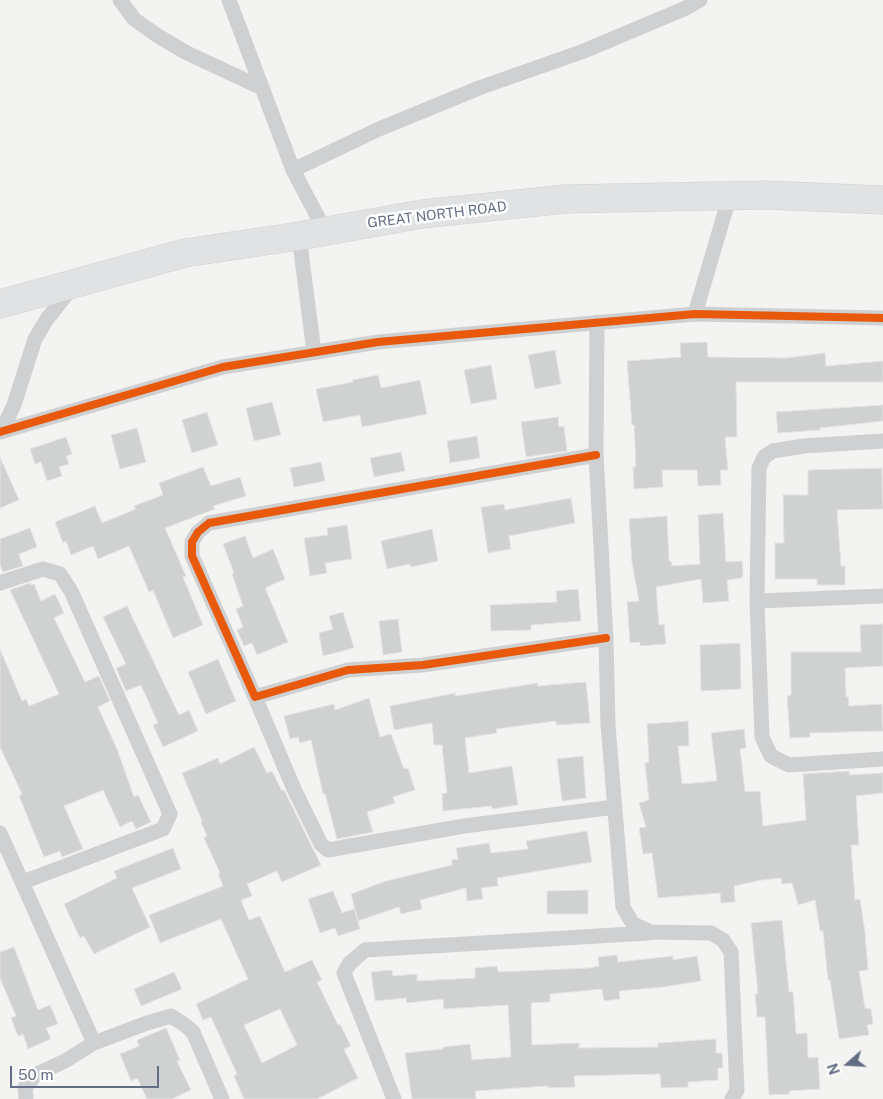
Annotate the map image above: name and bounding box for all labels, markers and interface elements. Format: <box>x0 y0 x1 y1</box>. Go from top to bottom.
street label: GREAT NORTH ROAD <box>366 198 508 232</box>
north arrow <box>823 1039 873 1089</box>
scale bar <box>12 1056 161 1088</box>
text: N <box>824 1061 843 1077</box>
text: 50 m <box>18 1066 53 1083</box>

